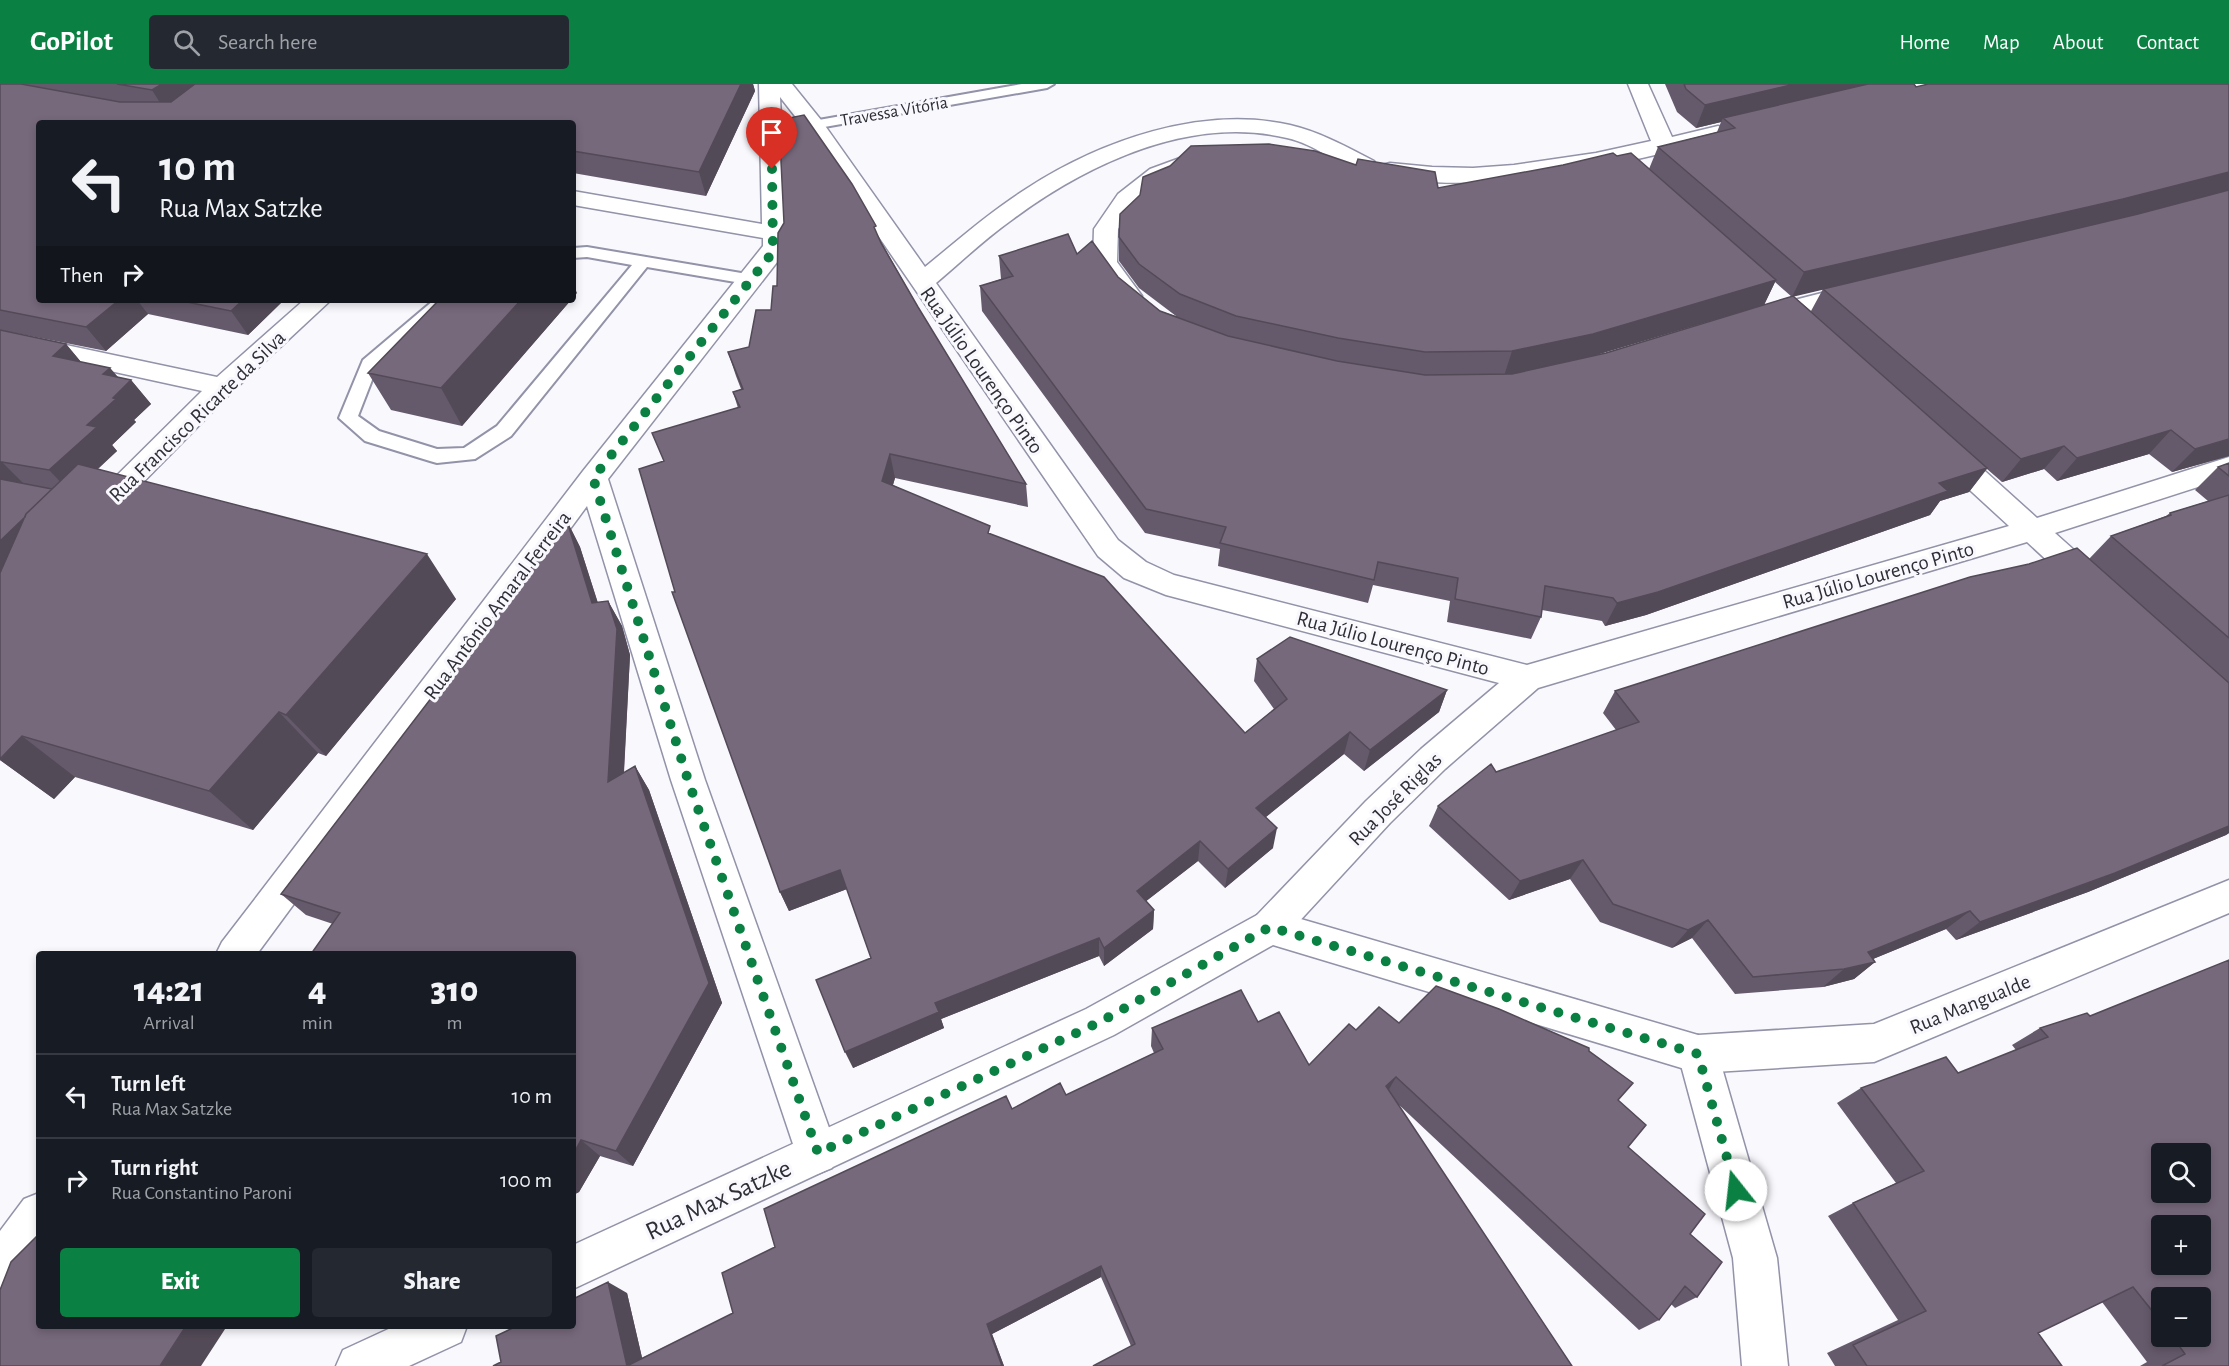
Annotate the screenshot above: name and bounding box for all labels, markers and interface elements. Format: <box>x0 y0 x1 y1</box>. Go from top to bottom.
search box <box>149 15 569 69</box>
icon: search <box>170 26 203 59</box>
text: GoPilot <box>30 28 113 56</box>
text: Search here <box>218 31 318 53</box>
text: Home <box>1899 32 1950 53</box>
text: Map <box>1983 32 2020 53</box>
text: About <box>2053 32 2103 53</box>
text: Contact <box>2136 32 2199 53</box>
street label: Travessa Vitória <box>839 94 949 130</box>
pin <box>746 107 797 169</box>
icon: arrive <box>755 116 788 149</box>
icon: left <box>60 144 138 222</box>
text: 10 m <box>159 146 236 188</box>
text: Rua Max Satzke <box>159 195 323 222</box>
icon: right <box>116 258 149 291</box>
text: Then <box>60 264 104 286</box>
street label: Rua Júlio Lourenço Pinto <box>916 283 1047 457</box>
street label: Rua Francisco Ricarte da Silva <box>105 327 290 506</box>
street label: Rua Antônio Amaral Ferreira <box>420 507 575 703</box>
street label: Rua Júlio Lourenço Pinto <box>1780 538 1976 613</box>
street label: Rua Júlio Lourenço Pinto <box>1294 608 1491 679</box>
street label: Rua José Riglas <box>1345 749 1446 850</box>
street label: Rua Mangualde <box>1907 971 2034 1038</box>
text: 14:21 <box>134 972 204 1008</box>
text: 4 <box>308 972 327 1008</box>
text: 310 <box>431 972 478 1008</box>
text: Arrival <box>143 1013 195 1033</box>
text: min <box>302 1013 333 1033</box>
text: m <box>446 1013 462 1033</box>
text: Turn left <box>111 1073 185 1095</box>
icon: left <box>60 1080 93 1113</box>
text: 10 m <box>512 1085 552 1107</box>
text: Rua Max Satzke <box>111 1099 232 1119</box>
map controls <box>2151 1143 2211 1347</box>
button: search <box>2151 1143 2211 1203</box>
street label: Rua Max Satzke <box>642 1155 795 1245</box>
text: Turn right <box>111 1157 198 1179</box>
position arrow <box>1704 1158 1768 1222</box>
icon: right <box>60 1164 93 1197</box>
text: 100 m <box>500 1169 552 1191</box>
text: Rua Constantino Paroni <box>111 1183 292 1203</box>
button: + <box>2151 1215 2211 1275</box>
button: Exit <box>60 1248 300 1317</box>
button: Share <box>312 1248 552 1317</box>
button: − <box>2151 1287 2211 1347</box>

